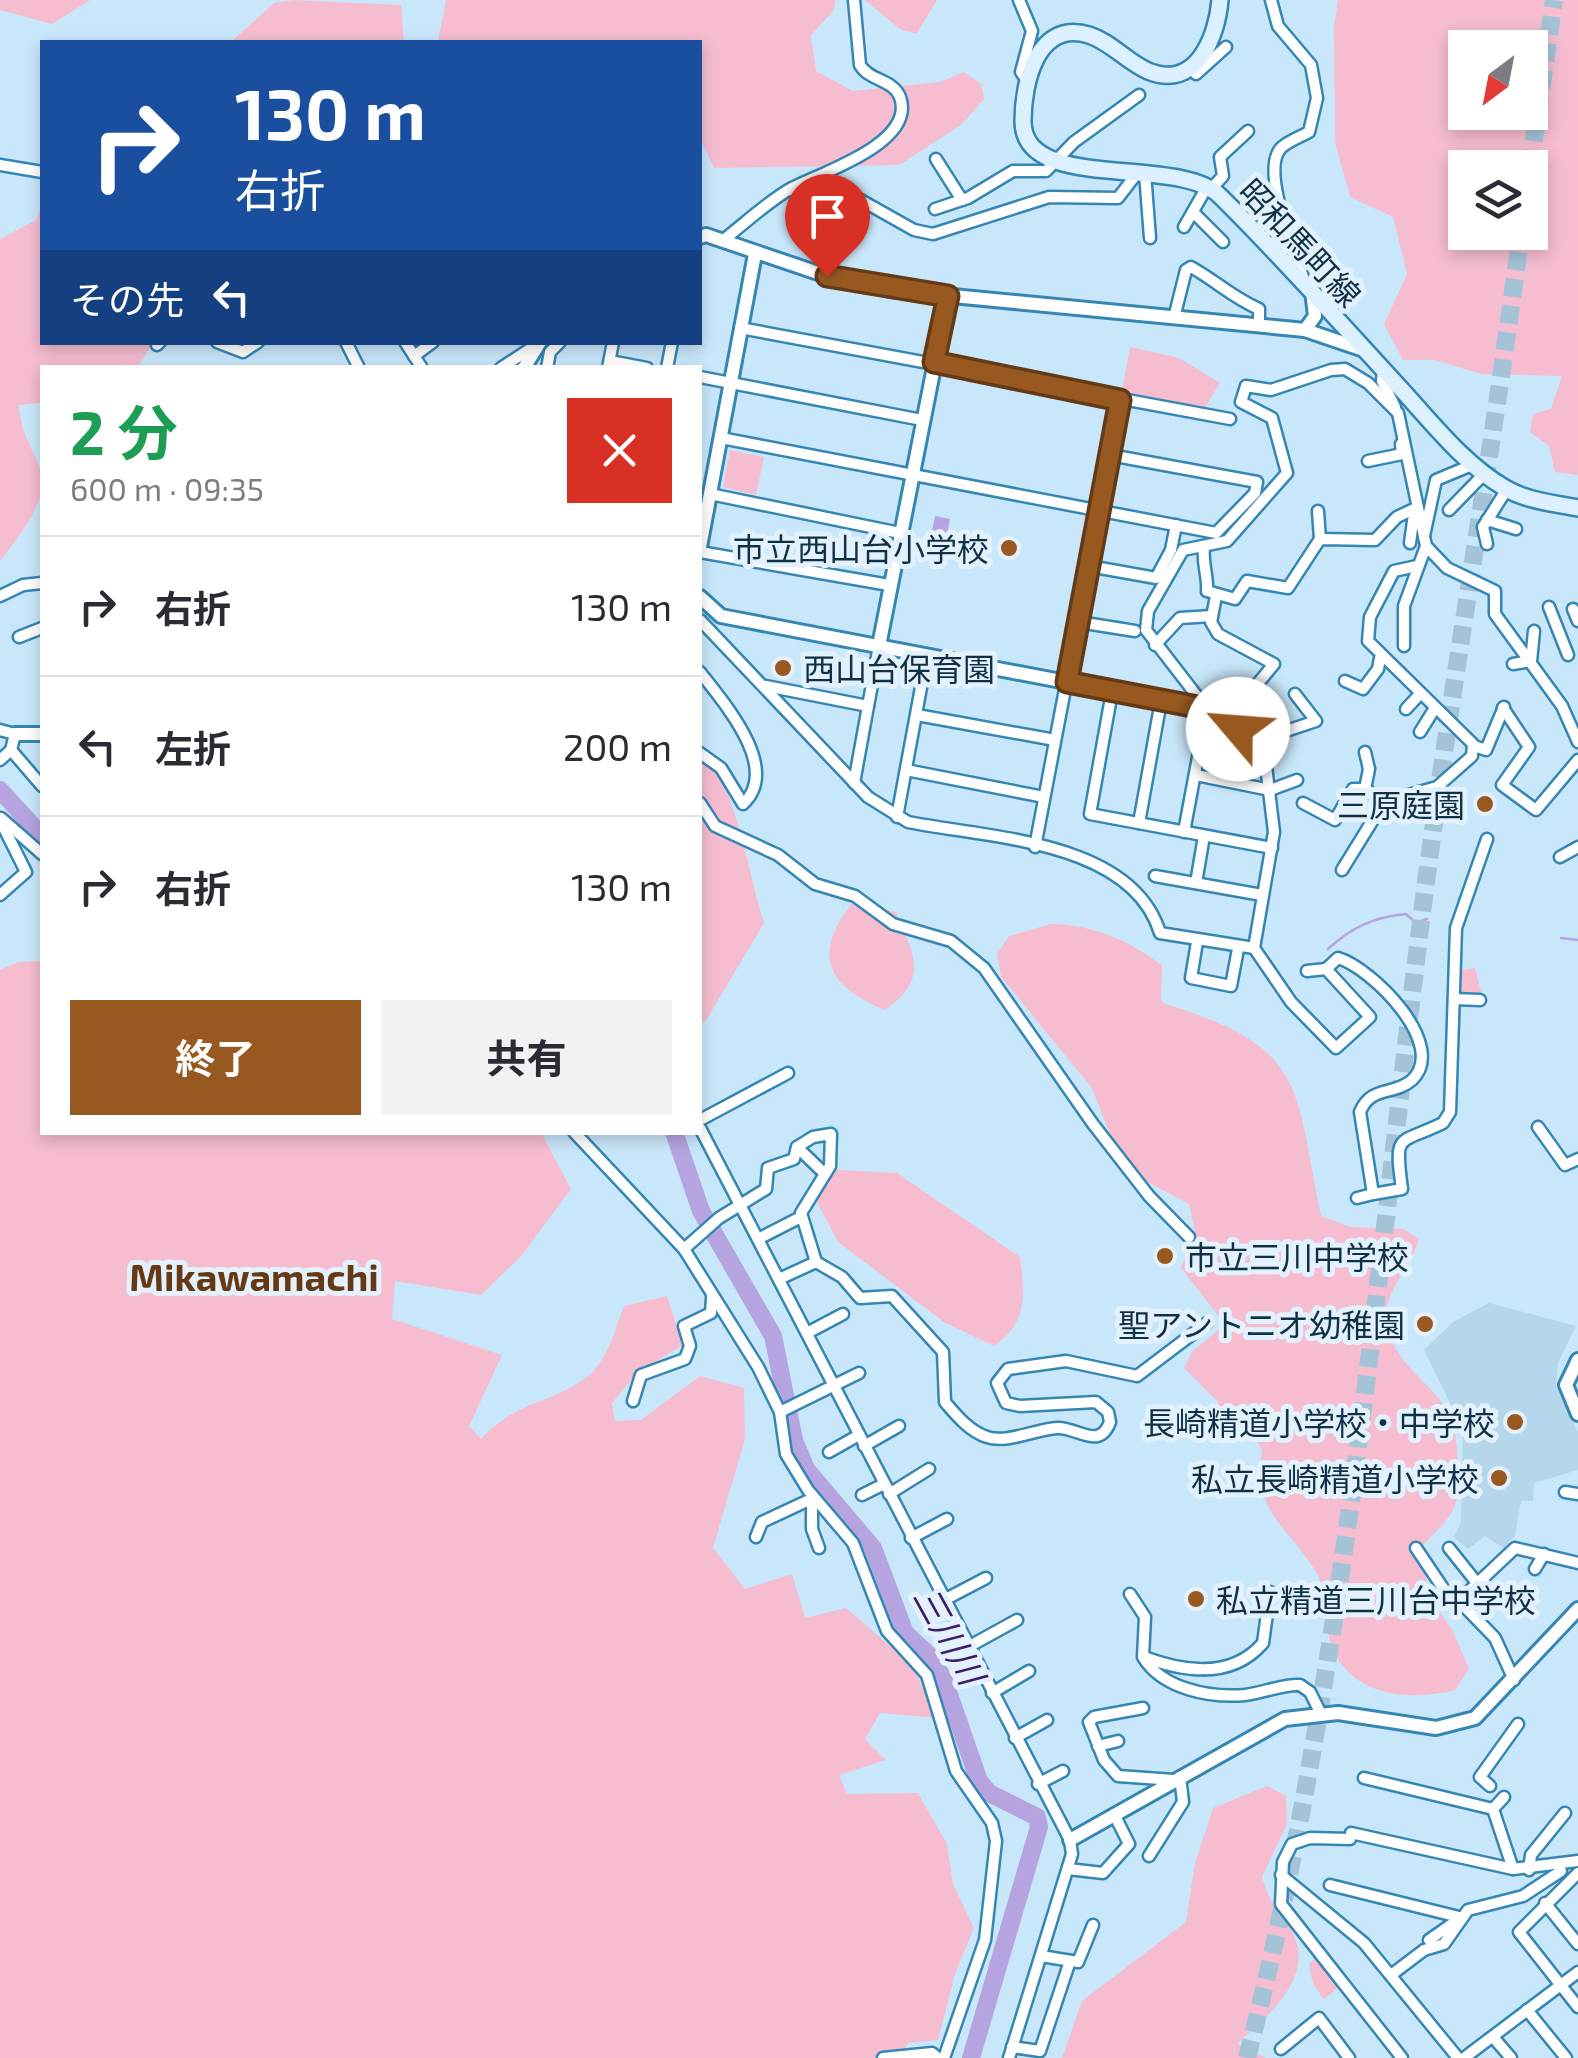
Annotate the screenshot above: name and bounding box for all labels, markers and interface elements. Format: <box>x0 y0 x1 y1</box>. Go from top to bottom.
north arrow <box>1448 30 1548 130</box>
map controls <box>1448 30 1548 250</box>
text: 130 m <box>235 70 426 154</box>
icon: right <box>70 80 200 210</box>
button: layers <box>1448 150 1548 250</box>
text: 右折 <box>235 162 325 216</box>
street label: 昭和馬町線 <box>1233 171 1369 313</box>
pin <box>785 174 870 277</box>
icon: arrive <box>800 189 855 244</box>
icon: left <box>204 270 259 325</box>
text: その先 <box>70 276 184 322</box>
text: 2 分 <box>70 395 178 467</box>
button: close <box>567 398 672 503</box>
text: 600 m · 09:35 <box>70 469 264 507</box>
place label: 市立西山台小学校 <box>733 529 989 567</box>
marker: 市立西山台小学校 <box>998 537 1020 559</box>
icon: right <box>70 579 125 634</box>
text: 130 m <box>571 583 672 629</box>
text: 右折 <box>155 585 231 631</box>
place label: 西山台保育園 <box>803 649 995 687</box>
marker: 西山台保育園 <box>772 657 794 679</box>
position arrow <box>1186 677 1290 781</box>
icon: left <box>70 719 125 774</box>
text: 200 m <box>563 723 672 769</box>
text: 左折 <box>155 725 231 771</box>
place label: 三原庭園 <box>1337 785 1465 823</box>
marker: 三原庭園 <box>1474 793 1496 815</box>
icon: right <box>70 859 125 914</box>
text: 130 m <box>571 863 672 909</box>
text: 右折 <box>155 865 231 911</box>
button: 終了 <box>70 1000 361 1115</box>
button: 共有 <box>381 1000 672 1115</box>
place label: 市立三川中学校 <box>1185 1237 1409 1275</box>
marker: 市立三川中学校 <box>1154 1245 1176 1267</box>
district label: Mikawamachi <box>129 1253 379 1299</box>
place label: 聖アントニオ幼稚園 <box>1118 1305 1405 1343</box>
marker: 聖アントニオ幼稚園 <box>1414 1313 1436 1335</box>
place label: 長崎精道小学校・中学校 <box>1143 1403 1495 1441</box>
marker: 長崎精道小学校・中学校 <box>1504 1411 1526 1433</box>
place label: 私立長崎精道小学校 <box>1191 1459 1479 1497</box>
marker: 私立長崎精道小学校 <box>1488 1467 1510 1489</box>
water label: 三川川 <box>906 1579 996 1695</box>
place label: 私立精道三川台中学校 <box>1216 1580 1536 1618</box>
marker: 私立精道三川台中学校 <box>1185 1588 1207 1610</box>

